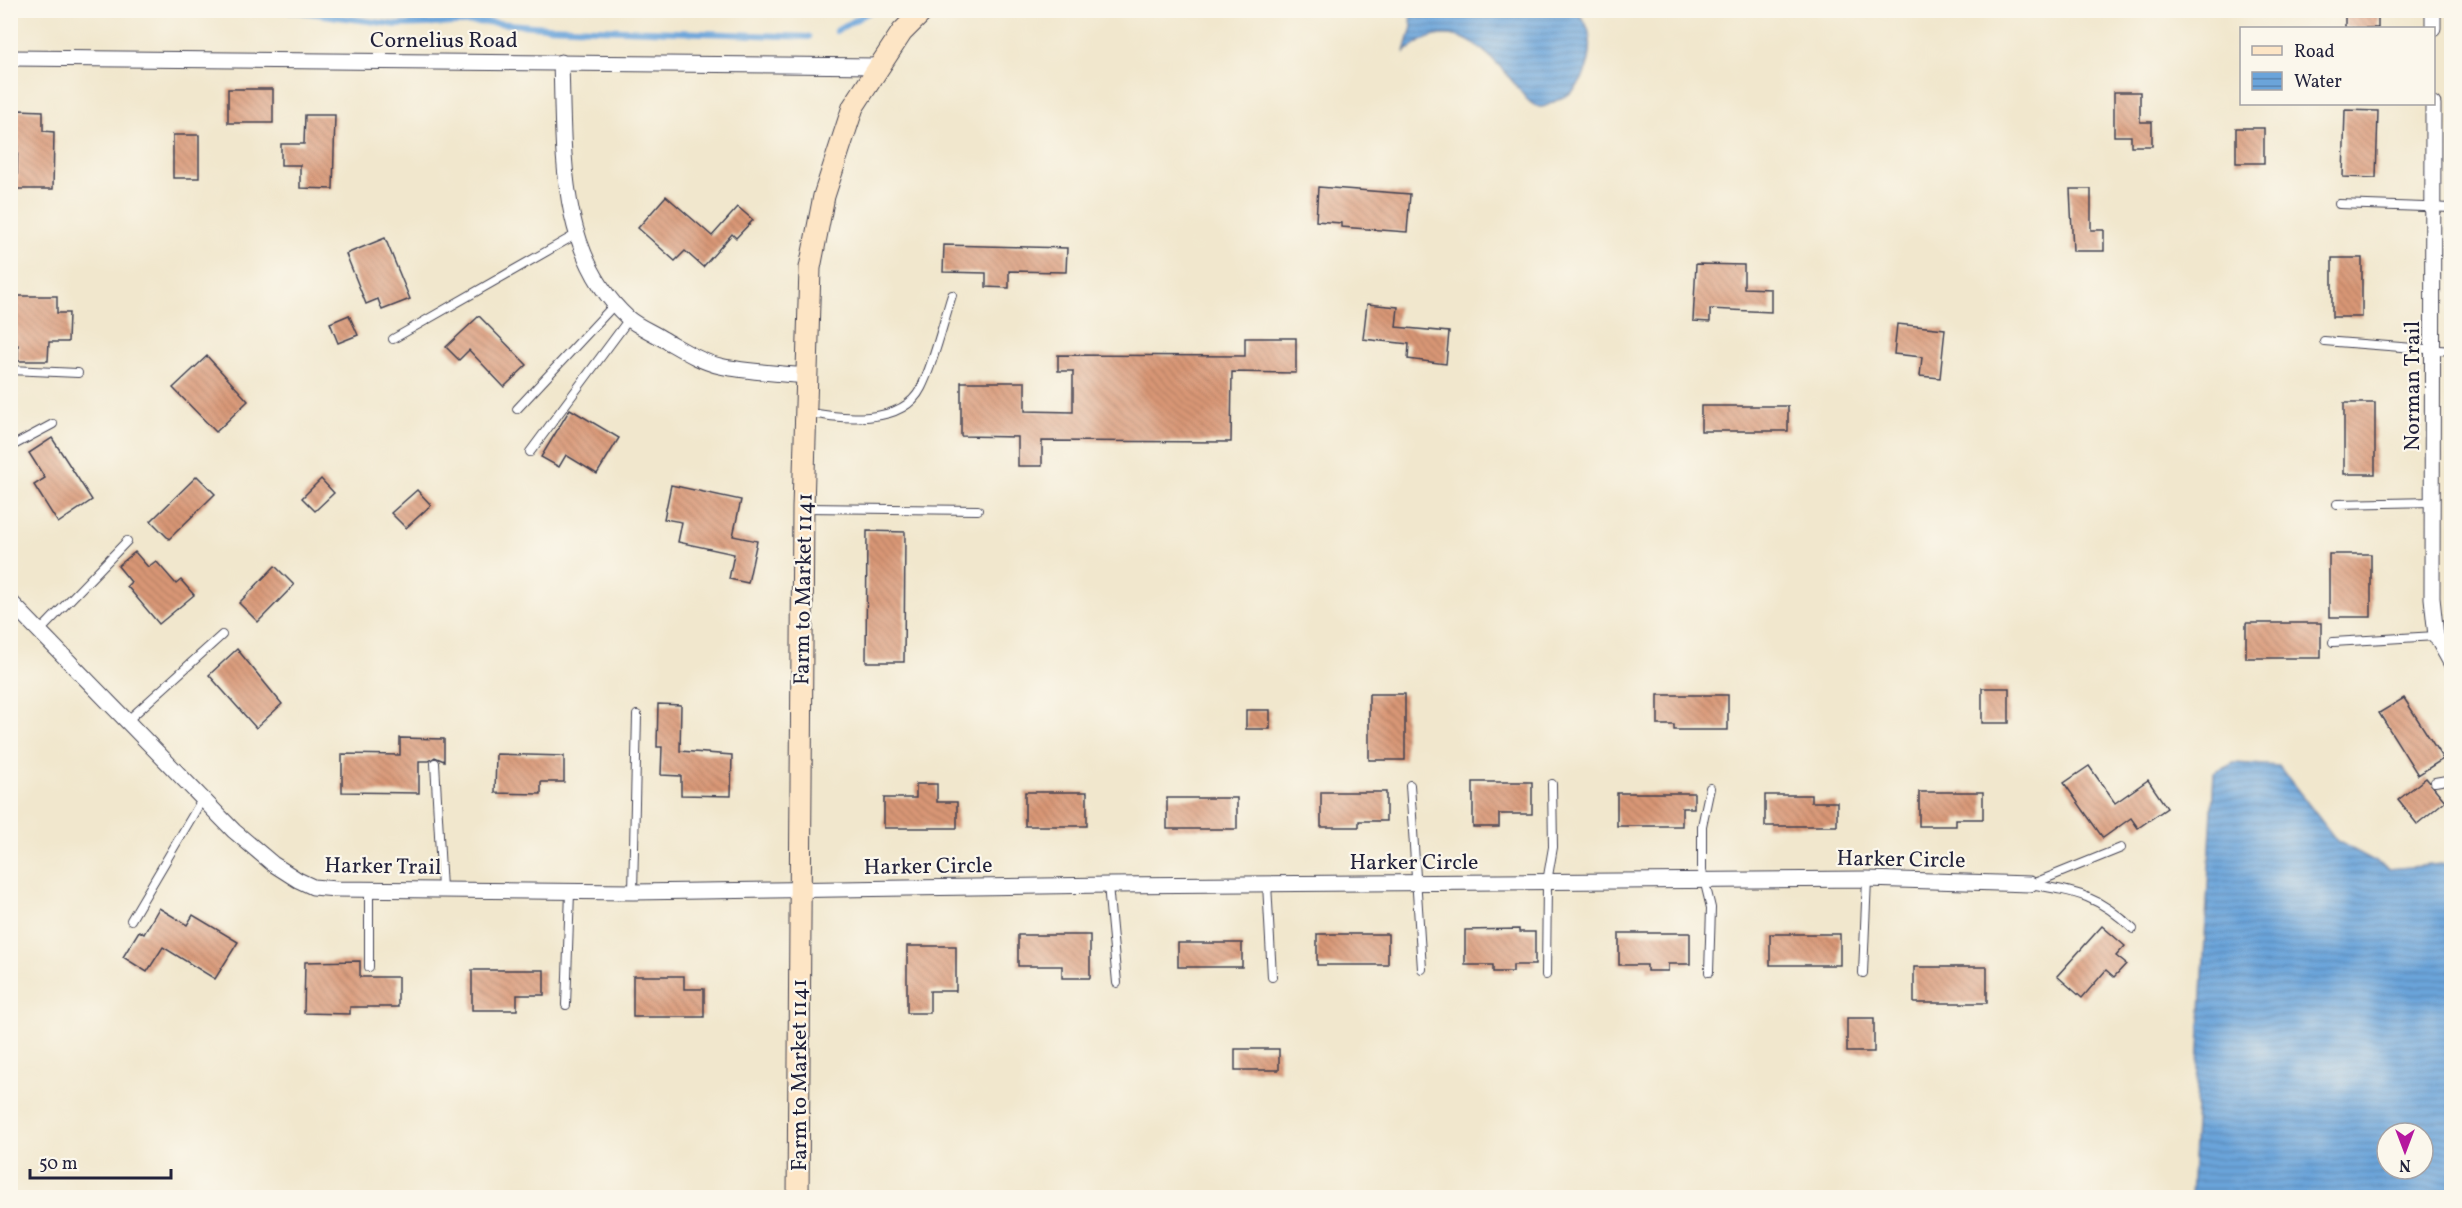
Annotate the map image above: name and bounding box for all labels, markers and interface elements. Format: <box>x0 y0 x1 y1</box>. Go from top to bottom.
street label: Cornelius Road <box>370 26 518 57</box>
legend <box>2240 27 2435 105</box>
text: Road <box>2294 40 2335 65</box>
text: Water <box>2294 70 2342 95</box>
street label: Norman Trail <box>2398 321 2429 451</box>
street label: Farm to Market 1141 <box>787 493 822 686</box>
street label: Harker Circle <box>1836 844 1966 877</box>
street label: Harker Circle <box>1350 848 1478 879</box>
street label: Harker Trail <box>324 851 442 884</box>
street label: Harker Circle <box>863 851 993 884</box>
street label: Farm to Market 1141 <box>785 979 816 1171</box>
north arrow <box>2375 1121 2435 1181</box>
scale bar <box>30 1142 171 1180</box>
text: 50 m <box>39 1152 78 1177</box>
text: N <box>2399 1153 2411 1175</box>

